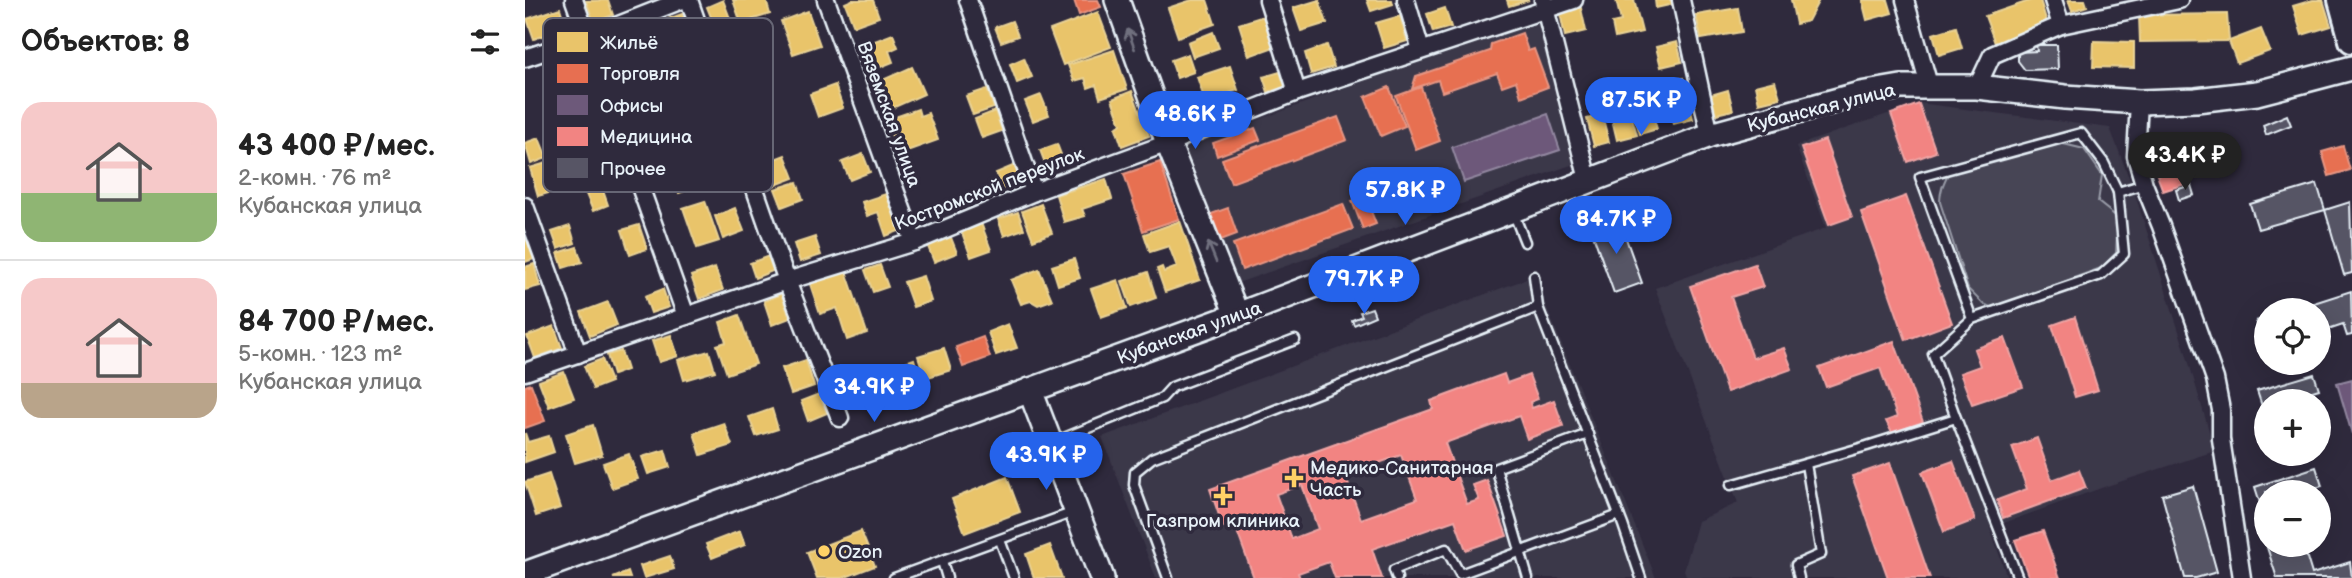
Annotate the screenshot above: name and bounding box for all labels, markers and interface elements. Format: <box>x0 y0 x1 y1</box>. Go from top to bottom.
legend <box>543 18 773 192</box>
icon: filters <box>466 23 504 61</box>
text: Объектов: 8 <box>21 24 190 60</box>
one-way arrow <box>1124 29 1136 51</box>
text: Жильё <box>600 32 658 55</box>
street label: Вяземская улица <box>852 38 926 191</box>
text: Торговля <box>600 63 680 86</box>
pin: 87.5K ₽ <box>1576 78 1706 137</box>
street label: Кубанская улица <box>1745 79 1898 138</box>
text: 87.5K ₽ <box>1601 86 1681 114</box>
pin: 48.6K ₽ <box>1130 92 1260 151</box>
text: Офисы <box>600 95 663 118</box>
text: 48.6K ₽ <box>1154 100 1236 128</box>
text: Медицина <box>600 126 692 149</box>
text: 43 400 ₽/мес. <box>238 128 435 164</box>
icon: home <box>77 130 161 214</box>
pin: 43.4K ₽ <box>2120 132 2250 192</box>
text: 43.4K ₽ <box>2145 141 2225 169</box>
street label: Костромской переулок <box>892 143 1087 236</box>
text: Прочее <box>600 158 666 181</box>
text: 2-комн. · 76 m² <box>238 164 391 192</box>
pin: 57.8K ₽ <box>1340 168 1470 227</box>
text: 57.8K ₽ <box>1365 176 1445 204</box>
text: Кубанская улица <box>238 192 422 220</box>
pin: 84.7K ₽ <box>1551 196 1681 256</box>
text: 84.7K ₽ <box>1576 205 1656 233</box>
one-way arrow <box>1204 241 1217 263</box>
pin: 79.7K ₽ <box>1299 256 1429 316</box>
text: 79.7K ₽ <box>1324 265 1404 293</box>
street label: Кубанская улица <box>1114 297 1265 370</box>
map controls <box>2254 298 2331 557</box>
button: locate <box>2254 298 2331 375</box>
text: 84 700 ₽/мес. <box>238 304 434 340</box>
icon: home <box>77 306 161 390</box>
text: 5-комн. · 123 m² <box>238 340 402 368</box>
pin: 34.9K ₽ <box>809 364 939 424</box>
text: Кубанская улица <box>238 368 422 396</box>
text: 34.9K ₽ <box>834 373 914 401</box>
button: + <box>2254 389 2331 466</box>
pin: 43.9K ₽ <box>981 433 1111 492</box>
text: 43.9K ₽ <box>1006 441 1086 469</box>
place label: Медико-Санитарная Часть <box>1310 457 1494 502</box>
marker: Медико-Санитарная Часть <box>1284 468 1304 488</box>
button: − <box>2254 480 2331 557</box>
marker: Газпром клиника <box>1213 486 1233 506</box>
place label: Газпром клиника <box>1146 510 1300 533</box>
place label: Ozon <box>838 541 883 564</box>
marker: Ozon <box>816 543 832 559</box>

